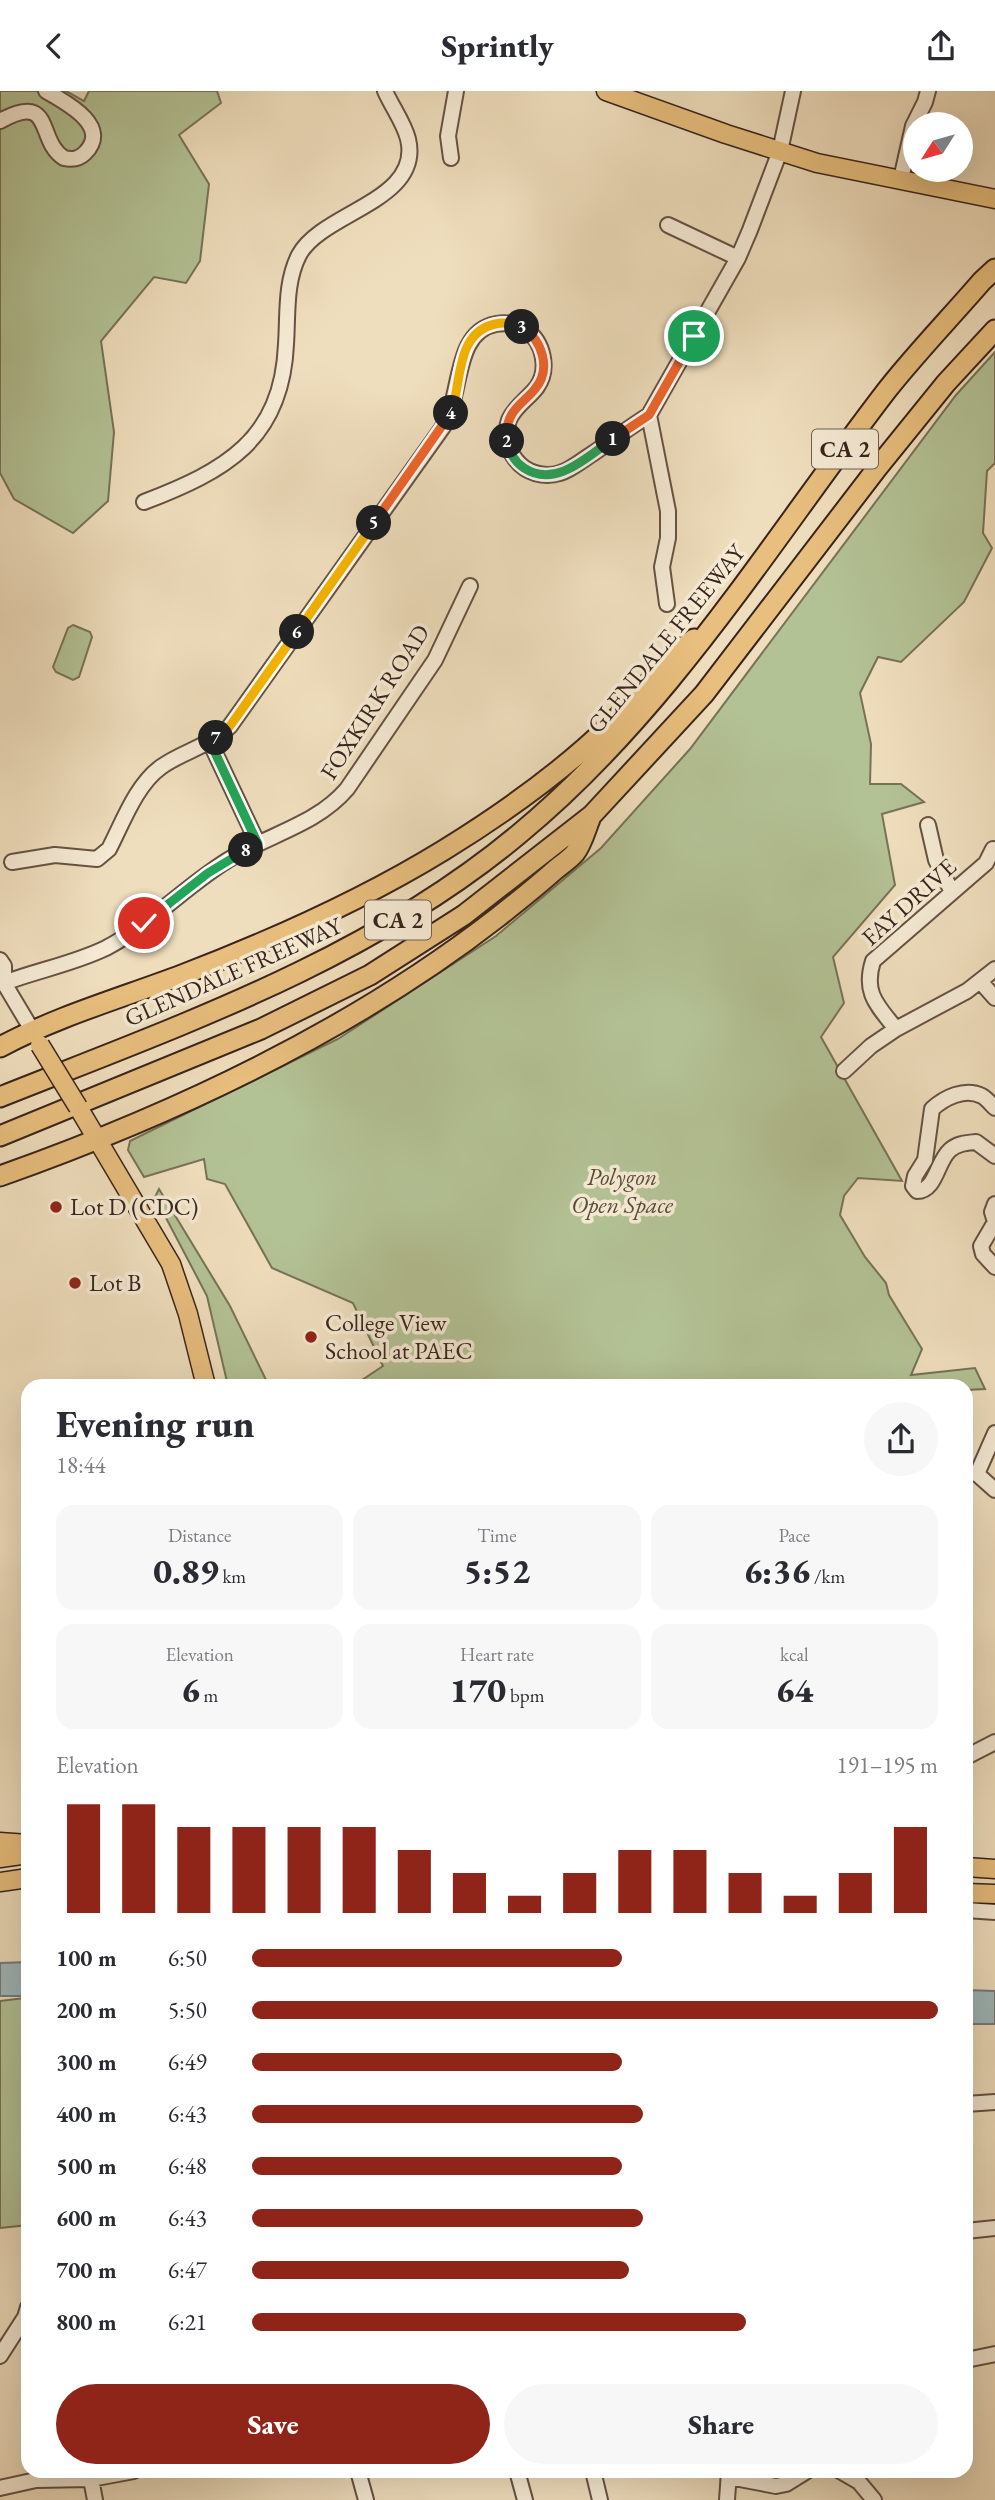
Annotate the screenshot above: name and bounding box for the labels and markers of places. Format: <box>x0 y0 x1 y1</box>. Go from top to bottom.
pin <box>664 306 724 366</box>
pin: 3 <box>504 309 540 345</box>
pin: 4 <box>434 395 468 431</box>
pin: 1 <box>596 421 630 457</box>
pin: 2 <box>490 423 524 459</box>
pin: 5 <box>356 505 392 541</box>
pin: 6 <box>280 615 314 649</box>
pin: 7 <box>198 721 234 755</box>
pin: 8 <box>229 833 264 867</box>
pin <box>114 893 174 953</box>
place label: Lot D (CDC) <box>70 1191 198 1222</box>
marker: Lot D (CDC) <box>48 1199 64 1215</box>
place label: Lot B <box>89 1267 141 1298</box>
marker: Lot B <box>67 1275 83 1291</box>
place label: College View School at PAEC <box>325 1307 472 1366</box>
marker: College View School at PAEC <box>303 1329 319 1345</box>

